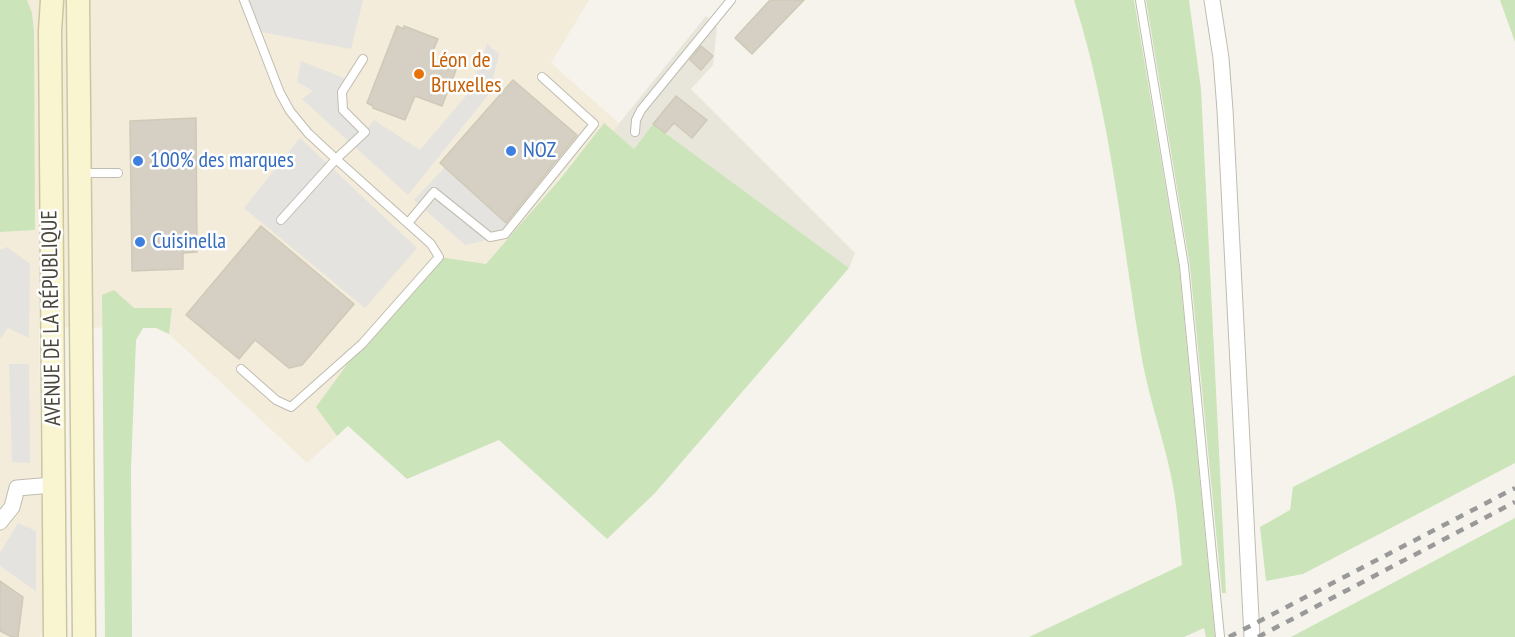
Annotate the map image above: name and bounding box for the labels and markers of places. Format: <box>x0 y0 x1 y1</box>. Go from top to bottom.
place label: Léon de Bruxelles <box>431 48 501 100</box>
marker: Léon de Bruxelles <box>412 67 426 81</box>
place label: NOZ <box>523 138 556 164</box>
marker: NOZ <box>504 144 518 158</box>
place label: 100% des marques <box>150 148 294 174</box>
marker: 100% des marques <box>131 154 145 168</box>
place label: Cuisinella <box>152 229 226 255</box>
marker: Cuisinella <box>133 235 147 249</box>

